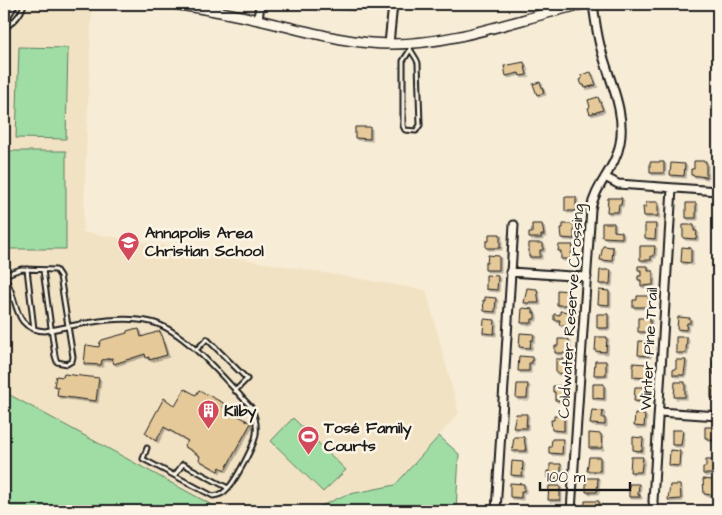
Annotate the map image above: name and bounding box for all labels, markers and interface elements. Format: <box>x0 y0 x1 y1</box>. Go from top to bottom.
street label: Coldwater Reserve Crossing <box>553 203 590 419</box>
place label: Annapolis Area Christian School <box>145 222 264 262</box>
school or university icon: Annapolis Area Christian School <box>117 230 141 261</box>
street label: Winter Pine Trail <box>635 287 663 411</box>
building icon: Kilby <box>196 399 220 430</box>
place label: Kilby <box>224 400 257 423</box>
place label: Tosé Family Courts <box>323 417 412 457</box>
sports icon: Tosé Family Courts <box>296 425 320 456</box>
scale bar <box>540 460 630 492</box>
text: 100 m <box>547 467 586 488</box>

